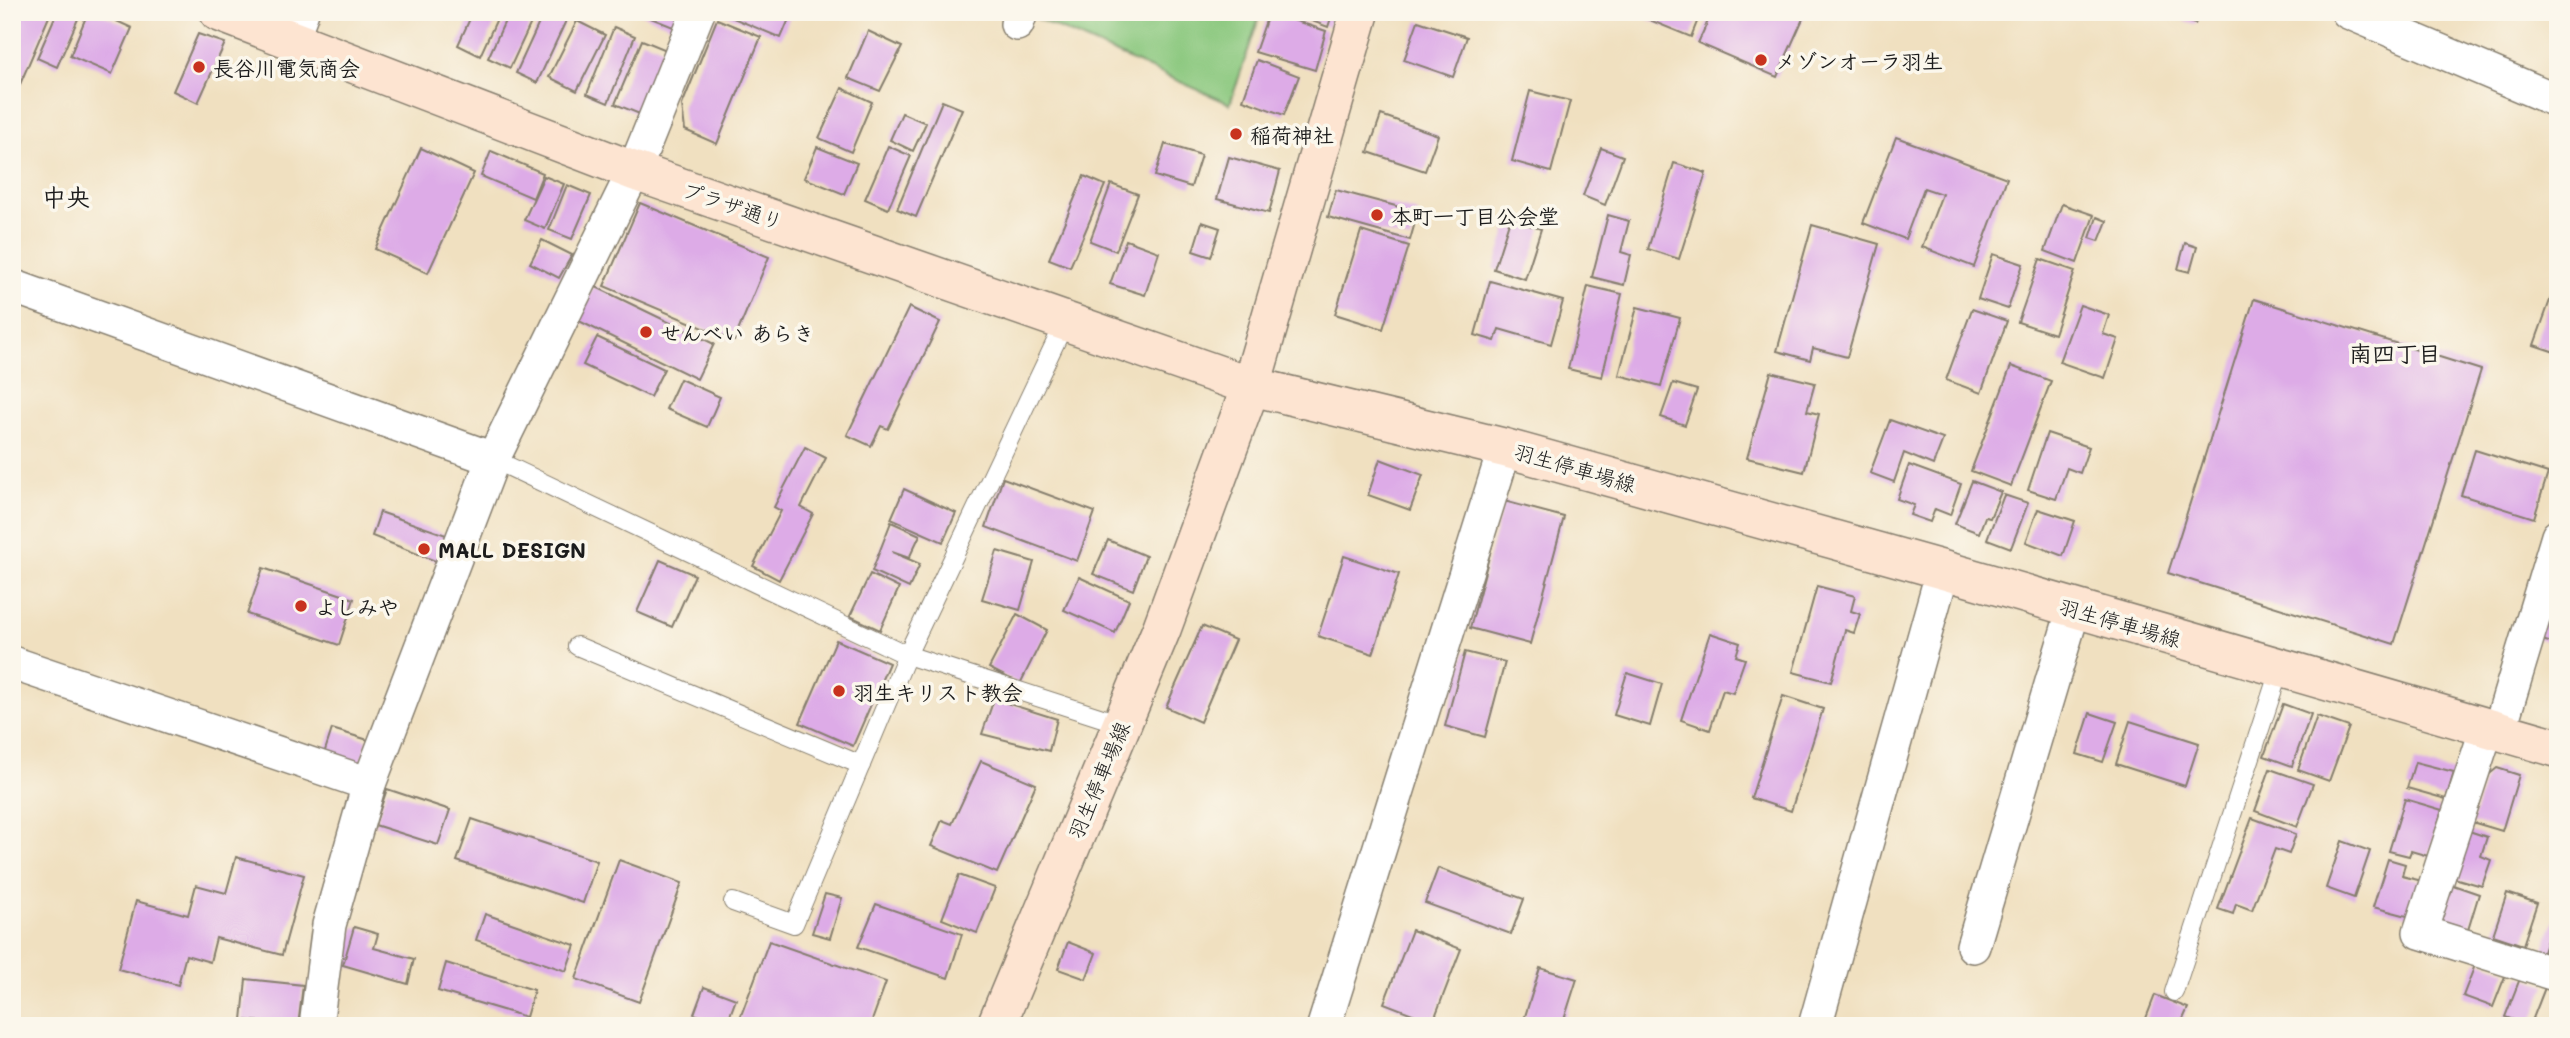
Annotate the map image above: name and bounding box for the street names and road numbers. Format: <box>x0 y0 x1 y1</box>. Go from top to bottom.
street label: プラザ通り <box>679 175 787 235</box>
street label: 羽生停車場線 <box>1511 437 1639 497</box>
street label: 羽生停車場線 <box>2056 592 2184 652</box>
street label: 羽生停車場線 <box>1061 717 1135 843</box>

